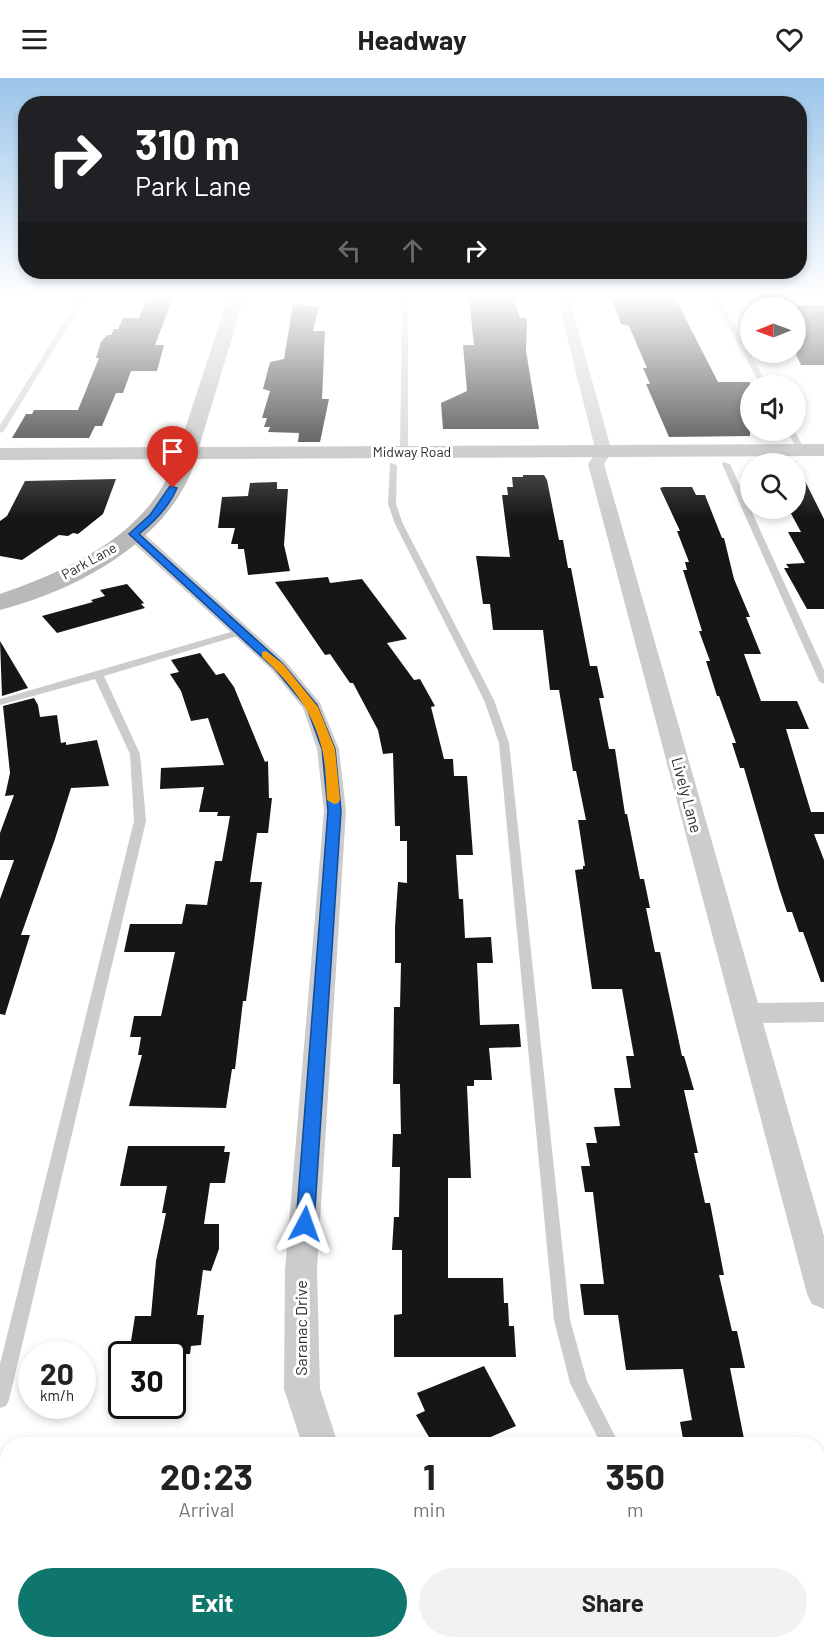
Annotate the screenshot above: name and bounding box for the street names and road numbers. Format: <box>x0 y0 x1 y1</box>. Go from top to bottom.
street label: Midway Road <box>373 443 451 460</box>
street label: Park Lane <box>58 539 119 583</box>
street label: Lively Lane <box>668 755 707 835</box>
street label: Saranac Drive <box>291 1280 310 1376</box>

